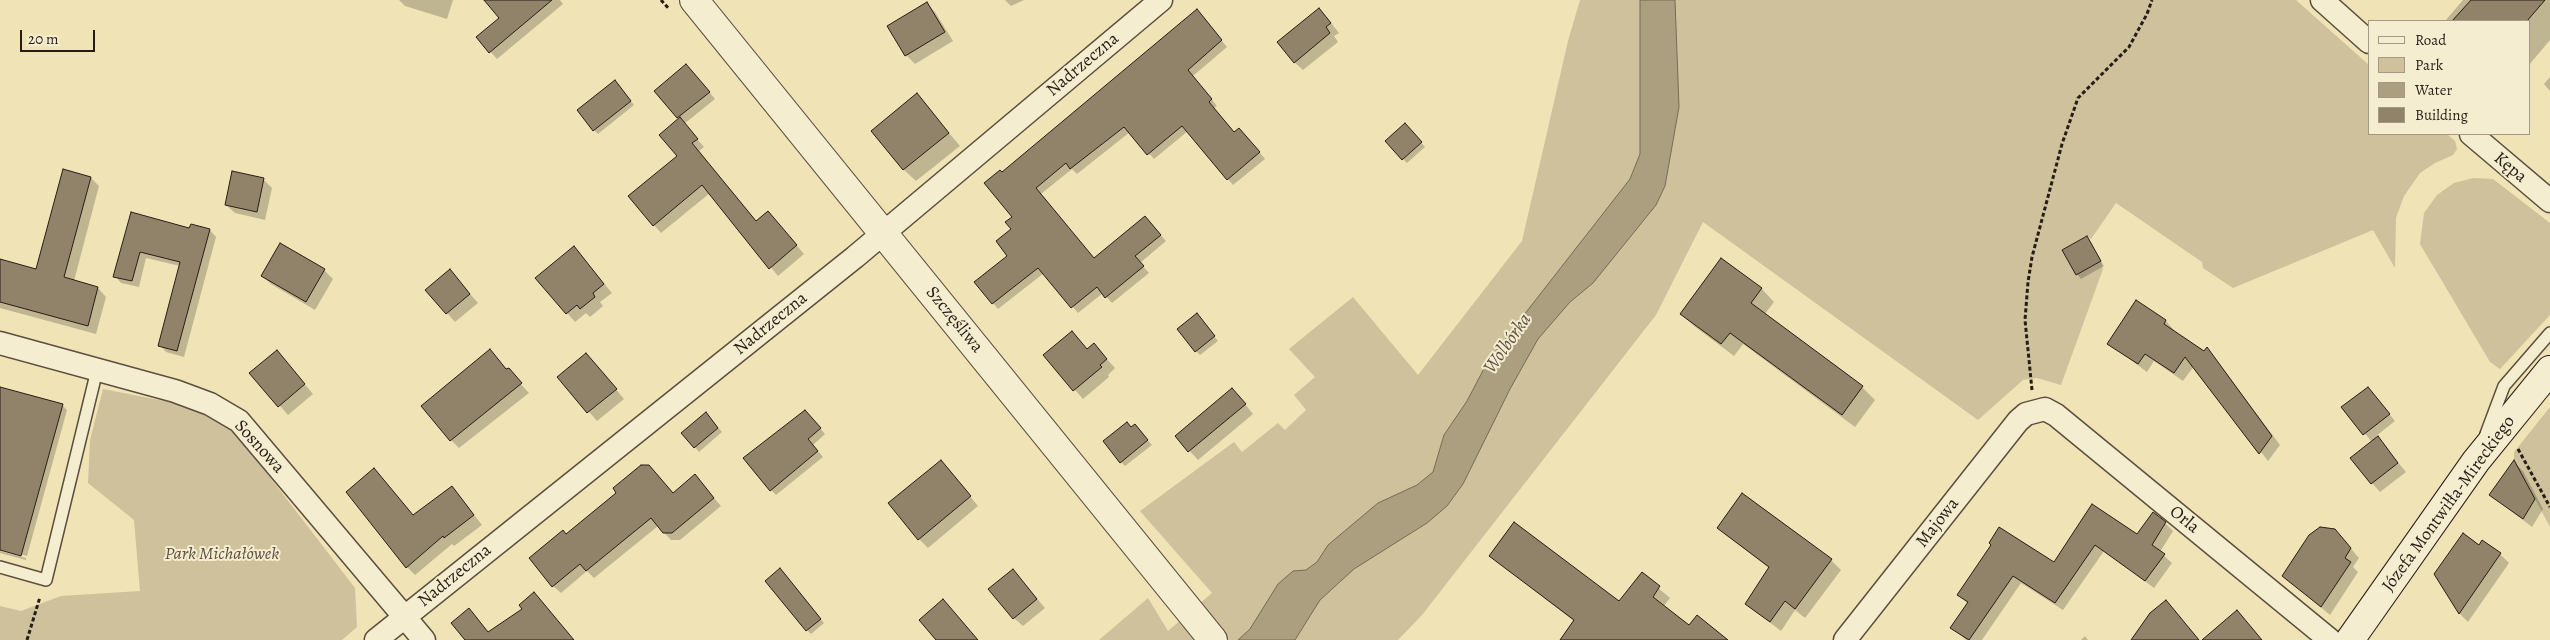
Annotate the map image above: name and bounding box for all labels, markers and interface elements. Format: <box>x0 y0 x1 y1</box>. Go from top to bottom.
scale bar <box>22 20 98 52</box>
legend <box>2368 20 2530 135</box>
street label: Nadrzeczna <box>1042 28 1124 102</box>
text: 20 m <box>28 29 59 49</box>
text: Road <box>2415 30 2446 50</box>
text: Park <box>2415 55 2443 75</box>
text: Water <box>2415 80 2452 100</box>
text: Building <box>2415 105 2468 125</box>
street label: Kępa <box>2489 148 2531 188</box>
street label: Szczęśliwa <box>921 282 987 358</box>
street label: Nadrzeczna <box>730 288 812 360</box>
water label: Wolbórka <box>1479 310 1537 378</box>
street label: Józefa Montwiłła-Mireckiego <box>2378 412 2520 596</box>
street label: Sosnowa <box>229 416 289 478</box>
street label: Majowa <box>1912 494 1964 552</box>
street label: Orla <box>2165 501 2203 539</box>
street label: Nadrzeczna <box>414 540 496 612</box>
park label: Park Michałówek <box>165 544 279 566</box>

